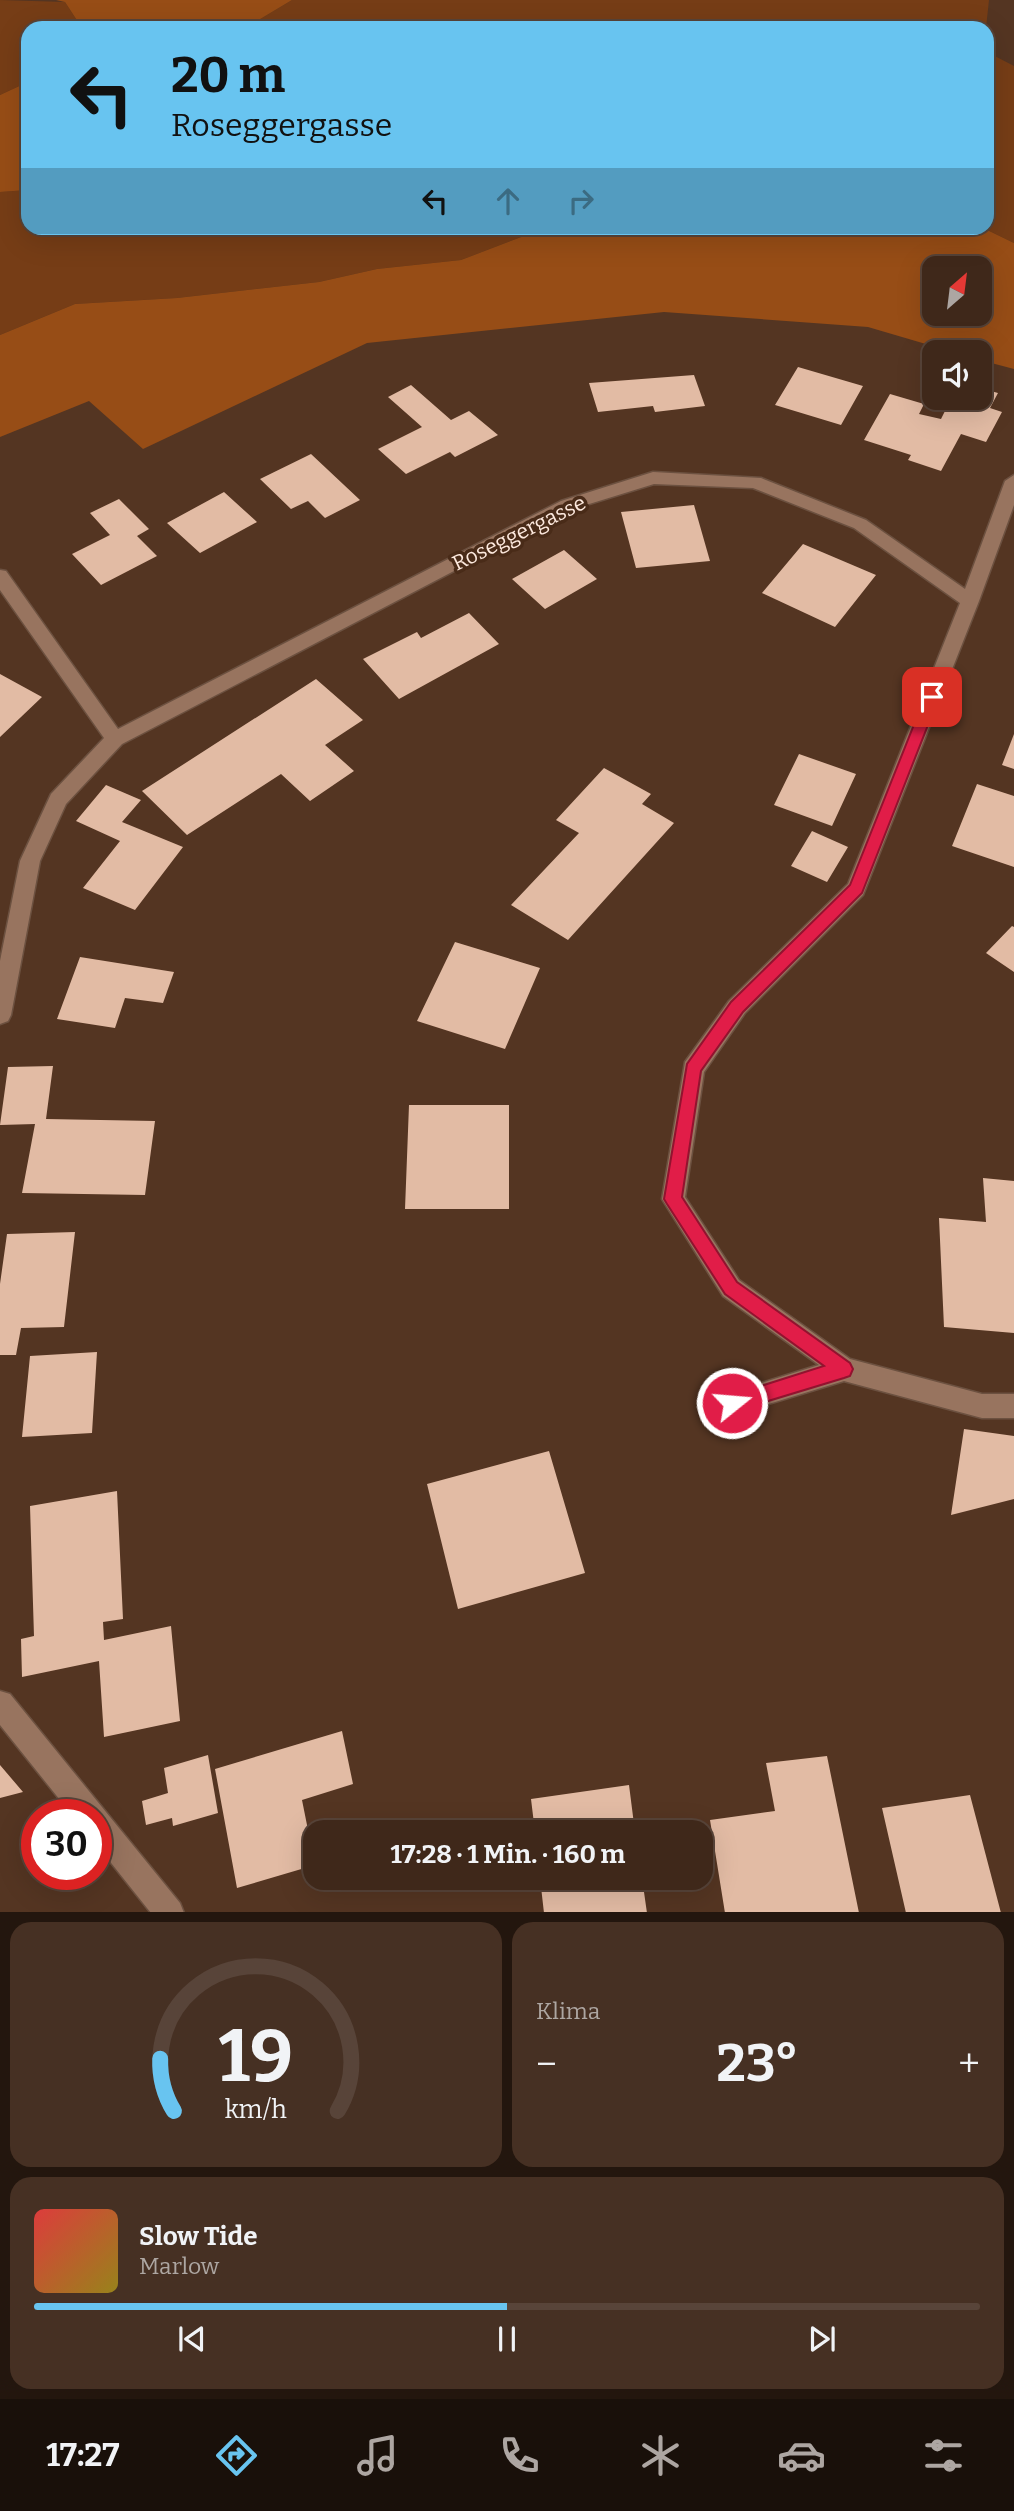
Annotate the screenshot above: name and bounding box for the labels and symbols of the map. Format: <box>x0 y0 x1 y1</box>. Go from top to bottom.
north arrow <box>922 256 992 326</box>
street label: Roseggergasse <box>448 489 590 577</box>
pin <box>902 667 962 727</box>
position arrow <box>695 1366 769 1440</box>
speed limit sign: 30 <box>21 1799 112 1890</box>

